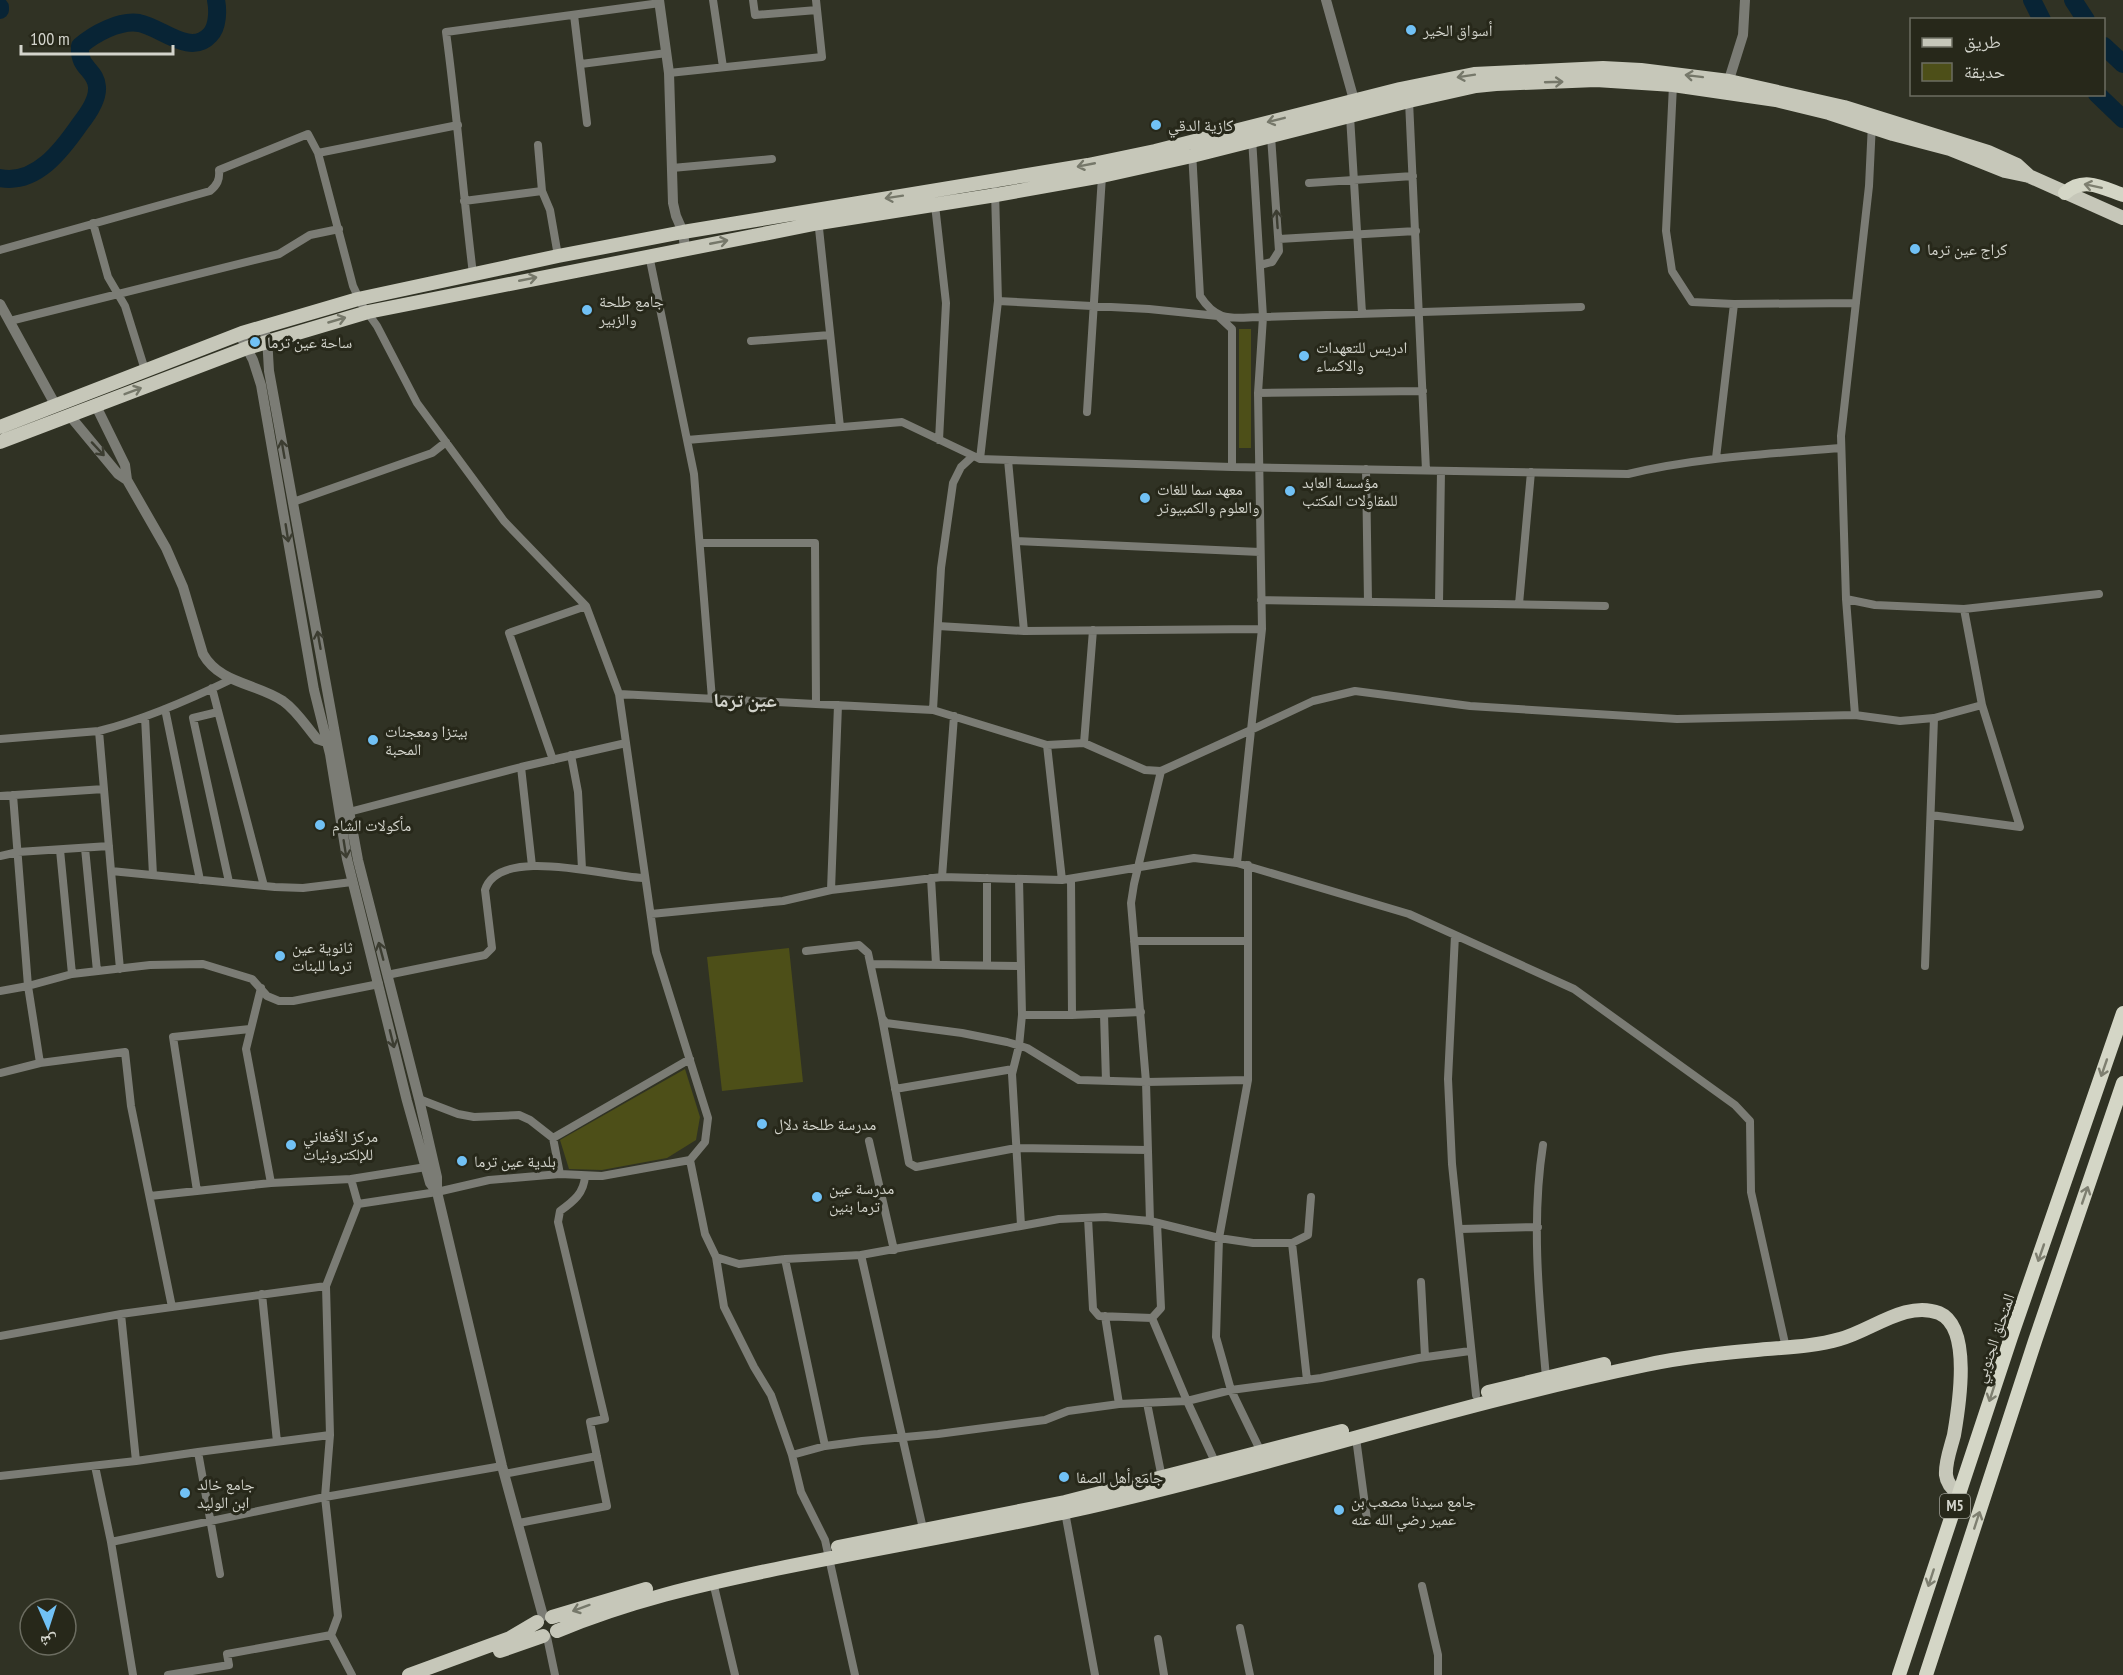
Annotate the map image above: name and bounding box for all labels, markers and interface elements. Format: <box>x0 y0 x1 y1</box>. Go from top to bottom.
scale bar <box>21 18 172 56</box>
legend <box>1910 18 2105 96</box>
place label: أسواق الخير <box>1422 20 1492 41</box>
marker: أسواق الخير <box>1404 23 1418 37</box>
text: 100 m <box>30 27 70 50</box>
text: طريق <box>1964 30 2001 53</box>
text: حديقة <box>1964 60 2005 83</box>
one-way arrow <box>1456 70 1476 81</box>
one-way arrow <box>1684 70 1704 81</box>
one-way arrow <box>1544 76 1564 87</box>
place label: كازية الدقي <box>1168 115 1234 138</box>
one-way arrow <box>1267 115 1286 126</box>
marker: كازية الدقي <box>1149 118 1163 132</box>
one-way arrow <box>1077 160 1097 171</box>
one-way arrow <box>2084 179 2103 191</box>
one-way arrow <box>885 192 904 203</box>
one-way arrow <box>1271 209 1282 229</box>
one-way arrow <box>708 236 728 247</box>
place label: كراج عين ترما <box>1927 239 2008 260</box>
marker: كراج عين ترما <box>1908 242 1922 256</box>
one-way arrow <box>518 273 537 285</box>
place label: جامع طلحة والزبير <box>598 291 664 329</box>
marker: جامع طلحة والزبير <box>580 303 594 317</box>
one-way arrow <box>327 314 346 326</box>
place label: ساحة عين ترما <box>267 332 352 353</box>
marker: ساحة عين ترما <box>248 335 262 349</box>
place label: ادريس للتعهدات والاكساء <box>1316 337 1407 375</box>
marker: ادريس للتعهدات والاكساء <box>1297 349 1311 363</box>
one-way arrow <box>123 385 142 396</box>
one-way arrow <box>277 439 288 459</box>
one-way arrow <box>91 441 105 456</box>
place label: مؤسسة العابد للمقاولات المكتب <box>1302 472 1398 510</box>
place label: معهد سما للغات والعلوم والكمبيوتر <box>1156 479 1259 518</box>
marker: مؤسسة العابد للمقاولات المكتب <box>1283 484 1297 498</box>
marker: معهد سما للغات والعلوم والكمبيوتر <box>1138 491 1152 505</box>
one-way arrow <box>282 522 293 542</box>
one-way arrow <box>313 631 324 651</box>
district label: عين ترما <box>713 687 777 713</box>
place label: بيتزا ومعجنات المحبة <box>385 721 468 759</box>
marker: بيتزا ومعجنات المحبة <box>366 733 380 747</box>
place label: مأكولات الشام <box>332 815 411 836</box>
marker: مأكولات الشام <box>313 818 327 832</box>
one-way arrow <box>340 839 351 859</box>
place label: ثانوية عين ترما للبنات <box>292 937 353 975</box>
one-way arrow <box>375 942 386 961</box>
marker: ثانوية عين ترما للبنات <box>273 949 287 963</box>
one-way arrow <box>386 1029 398 1048</box>
one-way arrow <box>2098 1058 2109 1077</box>
place label: مدرسة طلحة دلال <box>774 1114 876 1135</box>
marker: مدرسة طلحة دلال <box>755 1117 769 1131</box>
place label: مركز الأفغاني للإلكترونيات <box>303 1126 378 1164</box>
marker: مركز الأفغاني للإلكترونيات <box>284 1138 298 1152</box>
place label: بلدية عين ترما <box>474 1151 556 1172</box>
marker: بلدية عين ترما <box>455 1154 469 1168</box>
place label: مدرسة عين ترما بنين <box>829 1178 894 1217</box>
one-way arrow <box>2080 1186 2091 1205</box>
marker: مدرسة عين ترما بنين <box>810 1190 824 1204</box>
one-way arrow <box>2035 1243 2046 1262</box>
street label: المتحلق الجنوبي <box>1969 1291 2022 1386</box>
one-way arrow <box>1986 1383 1997 1402</box>
place label: جامع أهل الصفا <box>1076 1467 1163 1488</box>
marker: جامع أهل الصفا <box>1057 1470 1071 1484</box>
place label: جامع خالد ابن الوليد <box>197 1474 255 1513</box>
marker: جامع خالد ابن الوليد <box>178 1486 192 1500</box>
place label: جامع سيدنا مصعب بن عمير رضي الله عنه <box>1351 1491 1476 1532</box>
road number: M5 <box>1940 1494 1970 1518</box>
marker: جامع سيدنا مصعب بن عمير رضي الله عنه <box>1332 1503 1346 1517</box>
one-way arrow <box>1972 1510 1983 1529</box>
one-way arrow <box>1925 1568 1936 1587</box>
north arrow <box>18 1597 78 1657</box>
one-way arrow <box>572 1603 590 1614</box>
text: ش <box>40 1632 58 1652</box>

